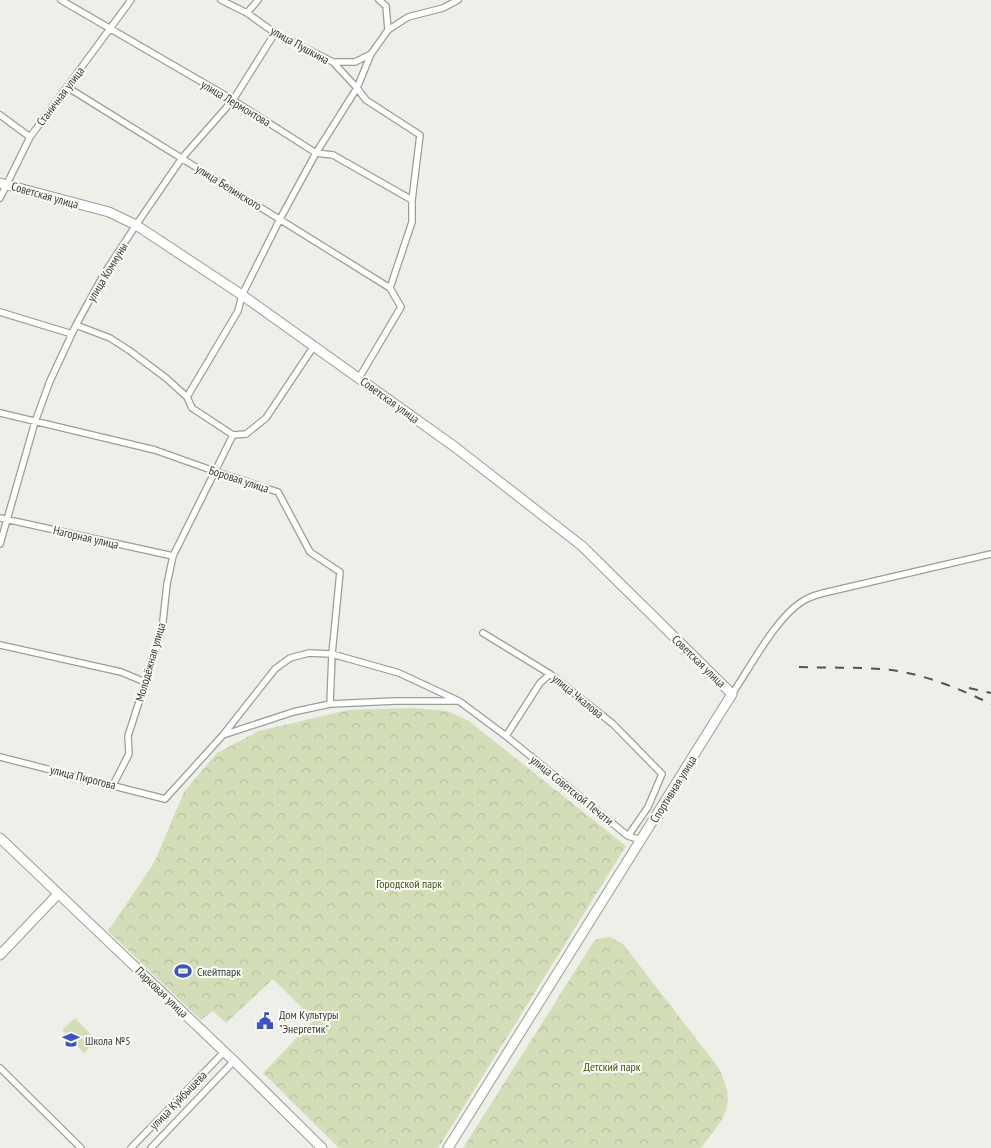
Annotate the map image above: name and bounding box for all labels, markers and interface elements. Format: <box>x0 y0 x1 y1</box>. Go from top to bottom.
street label: улица Пушкина <box>268 23 332 67</box>
street label: Станичная улица <box>33 63 87 129</box>
street label: улица Лермонтова <box>198 76 274 130</box>
street label: улица Белинского <box>193 161 265 213</box>
street label: Советская улица <box>10 178 81 212</box>
street label: улица Коммуны <box>83 240 131 304</box>
street label: Советская улица <box>358 374 423 427</box>
street label: Боровая улица <box>207 462 271 496</box>
street label: Нагорная улица <box>52 522 120 552</box>
street label: Молодёжная улица <box>132 621 168 703</box>
street label: Советская улица <box>669 632 729 691</box>
street label: улица Чкалова <box>549 671 607 722</box>
street label: улица Советской Печати <box>527 752 617 828</box>
street label: Спортивная улица <box>646 752 700 825</box>
street label: улица Пирогова <box>48 762 118 792</box>
park label: Городской парк <box>376 876 442 891</box>
sports icon: Скейтпарк <box>173 961 193 981</box>
street label: Парковая улица <box>133 963 192 1021</box>
place label: Скейтпарк <box>197 964 241 979</box>
place label: Дом Культуры "Энергетик" <box>279 1007 339 1036</box>
public building icon: Дом Культуры "Энергетик" <box>255 1011 275 1031</box>
school or university icon: Школа №5 <box>61 1030 81 1050</box>
place label: Школа №5 <box>85 1033 131 1048</box>
park label: Детский парк <box>584 1059 641 1074</box>
street label: улица Куйбышева <box>146 1067 210 1133</box>

